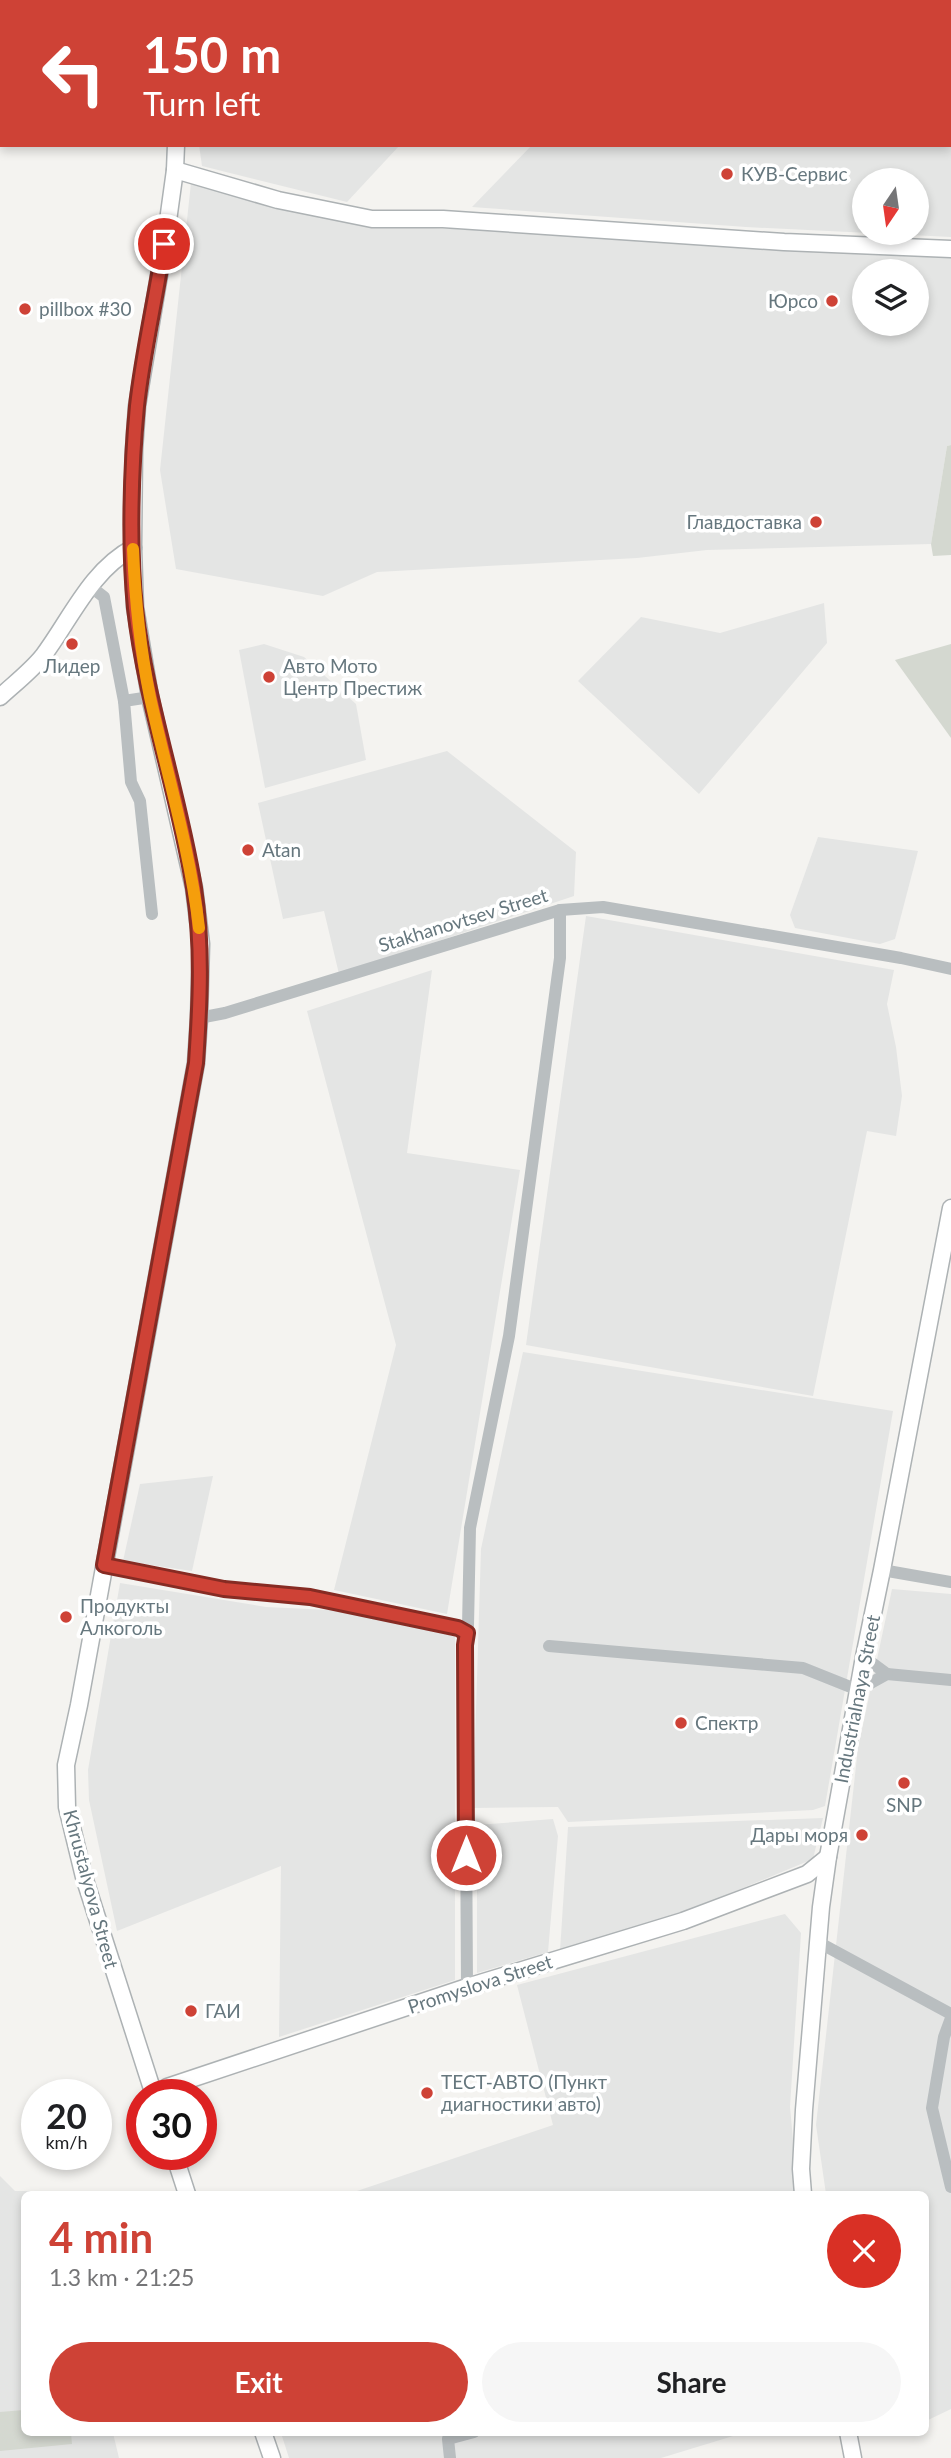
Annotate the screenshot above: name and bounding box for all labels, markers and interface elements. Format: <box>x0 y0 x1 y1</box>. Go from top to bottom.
text: 150 m <box>143 25 281 83</box>
icon: left <box>28 28 119 119</box>
text: Turn left <box>143 84 260 123</box>
place label: КУВ-Сервис <box>741 162 848 185</box>
marker: КУВ-Сервис <box>719 166 735 182</box>
north arrow <box>852 168 929 245</box>
map controls <box>852 168 929 336</box>
pin <box>134 214 194 274</box>
icon: arrive <box>145 225 183 263</box>
button: layers <box>852 259 929 336</box>
place label: Юрсо <box>768 289 818 312</box>
marker: Юрсо <box>824 293 840 309</box>
place label: pillbox #30 <box>39 297 132 320</box>
marker: pillbox #30 <box>17 301 33 317</box>
place label: Главдоставка <box>686 510 802 533</box>
marker: Главдоставка <box>808 514 824 530</box>
marker: Лидер <box>64 636 80 652</box>
place label: Лидер <box>43 654 100 677</box>
place label: Авто Мото Центр Престиж <box>283 654 422 699</box>
marker: Авто Мото Центр Престиж <box>261 669 277 685</box>
place label: Atan <box>262 838 301 861</box>
marker: Atan <box>240 842 256 858</box>
street label: Stakhanovtsev Street <box>375 883 550 956</box>
place label: Продукты Алкоголь <box>80 1594 169 1639</box>
marker: Продукты Алкоголь <box>58 1609 74 1625</box>
street label: Industrialnaya Street <box>829 1612 884 1785</box>
place label: Спектр <box>695 1711 758 1734</box>
marker: Спектр <box>673 1715 689 1731</box>
marker: SNP <box>896 1775 912 1791</box>
place label: SNP <box>886 1793 922 1816</box>
street label: Khrustalyova Street <box>59 1807 124 1971</box>
position arrow <box>429 1818 503 1892</box>
place label: Дары моря <box>750 1823 848 1846</box>
marker: Дары моря <box>854 1827 870 1843</box>
street label: Promyslova Street <box>405 1949 555 2018</box>
place label: ГАИ <box>205 1999 241 2022</box>
marker: ГАИ <box>183 2003 199 2019</box>
place label: ТЕСТ-АВТО (Пункт диагностики авто) <box>441 2070 607 2115</box>
speed limit sign: 30 <box>126 2079 217 2170</box>
marker: ТЕСТ-АВТО (Пункт диагностики авто) <box>419 2085 435 2101</box>
text: 20 <box>46 2094 87 2136</box>
text: km/h <box>45 2131 88 2153</box>
text: 4 min <box>49 2212 153 2262</box>
button: close <box>827 2214 901 2288</box>
text: 1.3 km · 21:25 <box>49 2263 194 2291</box>
button: Exit <box>49 2342 468 2422</box>
button: Share <box>482 2342 901 2422</box>

